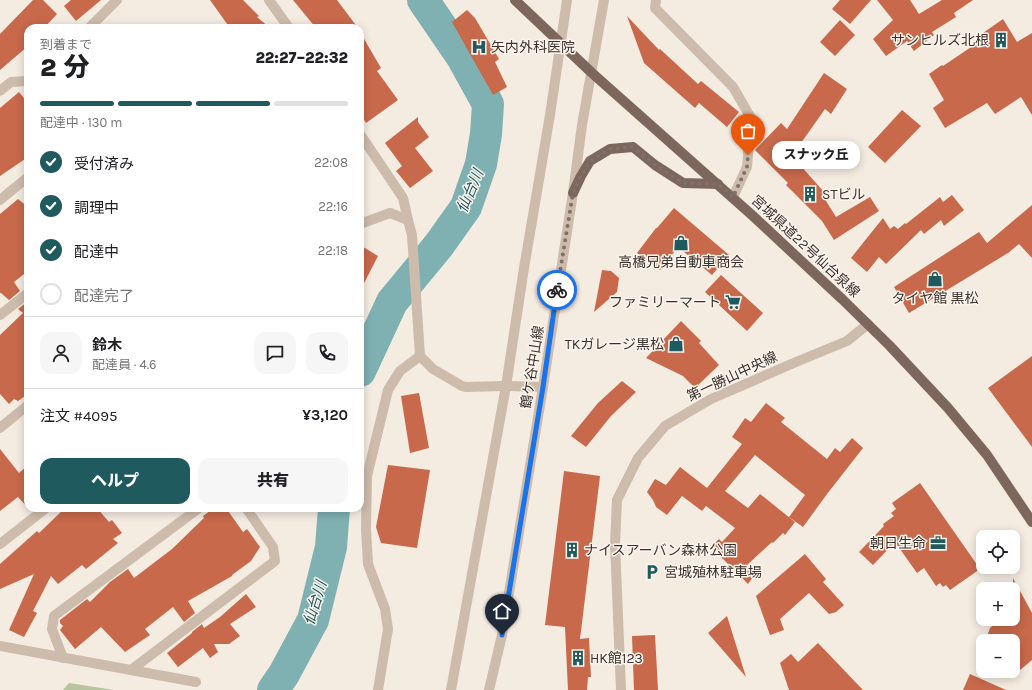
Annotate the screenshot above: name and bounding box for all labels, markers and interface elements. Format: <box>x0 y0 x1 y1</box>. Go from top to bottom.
building icon: サンヒルズ北根 <box>992 31 1010 49</box>
place label: サンヒルズ北根 <box>891 32 989 49</box>
text: 到着まで <box>40 37 92 52</box>
hospital icon: 矢内外科医院 <box>470 38 488 56</box>
place label: 矢内外科医院 <box>491 39 575 56</box>
text: 22:27–22:32 <box>255 49 348 67</box>
text: 2 分 <box>40 52 89 83</box>
pin <box>731 114 765 155</box>
text: 配達中 · 130 m <box>40 115 122 130</box>
icon: bag <box>737 120 759 142</box>
callout: スナック丘 <box>772 141 860 169</box>
text: スナック丘 <box>783 147 849 162</box>
icon: check <box>40 151 62 173</box>
text: 受付済み <box>74 155 134 173</box>
text: 22:08 <box>314 155 348 170</box>
water label: 仙台川 <box>453 165 488 215</box>
building icon: STビル <box>801 185 819 203</box>
place label: STビル <box>822 186 865 203</box>
street label: 宮城県道22号仙台泉線 <box>748 192 863 301</box>
icon: check <box>40 195 62 217</box>
text: 調理中 <box>74 199 119 217</box>
text: 22:16 <box>318 199 348 214</box>
shop icon: 高橋兄弟自動車商会 <box>672 234 690 252</box>
icon: check <box>40 239 62 261</box>
text: 配達中 <box>74 243 119 261</box>
text: 22:18 <box>318 243 348 258</box>
place label: 高橋兄弟自動車商会 <box>618 254 744 271</box>
courier <box>537 270 577 310</box>
shop icon: タイヤ館 黒松 <box>926 270 944 288</box>
icon: bike <box>546 279 568 301</box>
text: 配達完了 <box>74 287 134 305</box>
place label: タイヤ館 黒松 <box>892 290 978 307</box>
supermarket icon: ファミリーマート <box>724 293 742 311</box>
place label: ファミリーマート <box>609 294 721 311</box>
street label: 鶴ケ谷中山線 <box>518 324 547 410</box>
button: person <box>40 332 82 374</box>
button: chat <box>254 332 296 374</box>
button: phone <box>306 332 348 374</box>
shop icon: TKガレージ黒松 <box>667 335 685 353</box>
text: 鈴木 <box>92 336 122 354</box>
place label: TKガレージ黒松 <box>565 336 664 353</box>
street label: 第一勝山中央線 <box>684 348 780 405</box>
text: 配達員 · 4.6 <box>92 357 157 372</box>
text: ¥3,120 <box>302 406 348 424</box>
text: 注文 #4095 <box>40 407 117 425</box>
button: ヘルプ <box>40 458 190 504</box>
button: 共有 <box>198 458 348 504</box>
map controls <box>976 530 1020 678</box>
button: locate <box>976 530 1020 574</box>
office icon: 朝日生命 <box>929 534 947 552</box>
place label: 朝日生命 <box>870 535 926 552</box>
building icon: ナイスアーバン森林公園 <box>563 541 581 559</box>
place label: ナイスアーバン森林公園 <box>584 542 737 559</box>
parking icon: 宮城殖林駐車場 <box>643 563 661 581</box>
place label: 宮城殖林駐車場 <box>664 564 762 581</box>
water label: 仙台川 <box>300 577 331 627</box>
button: + <box>976 582 1020 626</box>
pin <box>485 594 519 635</box>
icon: home <box>491 600 513 622</box>
button: − <box>976 634 1020 678</box>
building icon: HK館123 <box>569 649 587 667</box>
place label: HK館123 <box>590 650 643 667</box>

